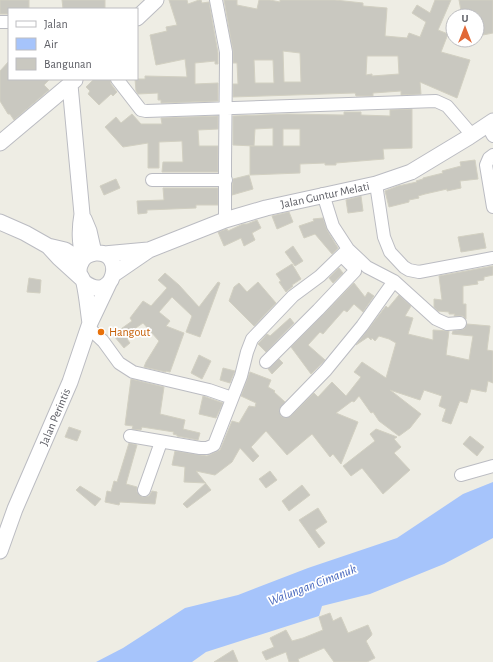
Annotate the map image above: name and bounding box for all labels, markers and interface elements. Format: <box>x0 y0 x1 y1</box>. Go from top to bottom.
legend <box>8 8 138 80</box>
north arrow <box>445 8 485 48</box>
text: U <box>461 13 469 24</box>
text: Jalan <box>44 18 68 30</box>
text: Air <box>44 38 58 50</box>
text: Bangunan <box>44 58 92 70</box>
street label: Jalan Guntur Melati <box>280 180 370 210</box>
place label: Hangout <box>109 326 150 338</box>
marker: Hangout <box>96 327 106 337</box>
street label: Jalan Perintis <box>38 387 72 447</box>
water label: Walungan Cimanuk <box>267 563 358 608</box>

